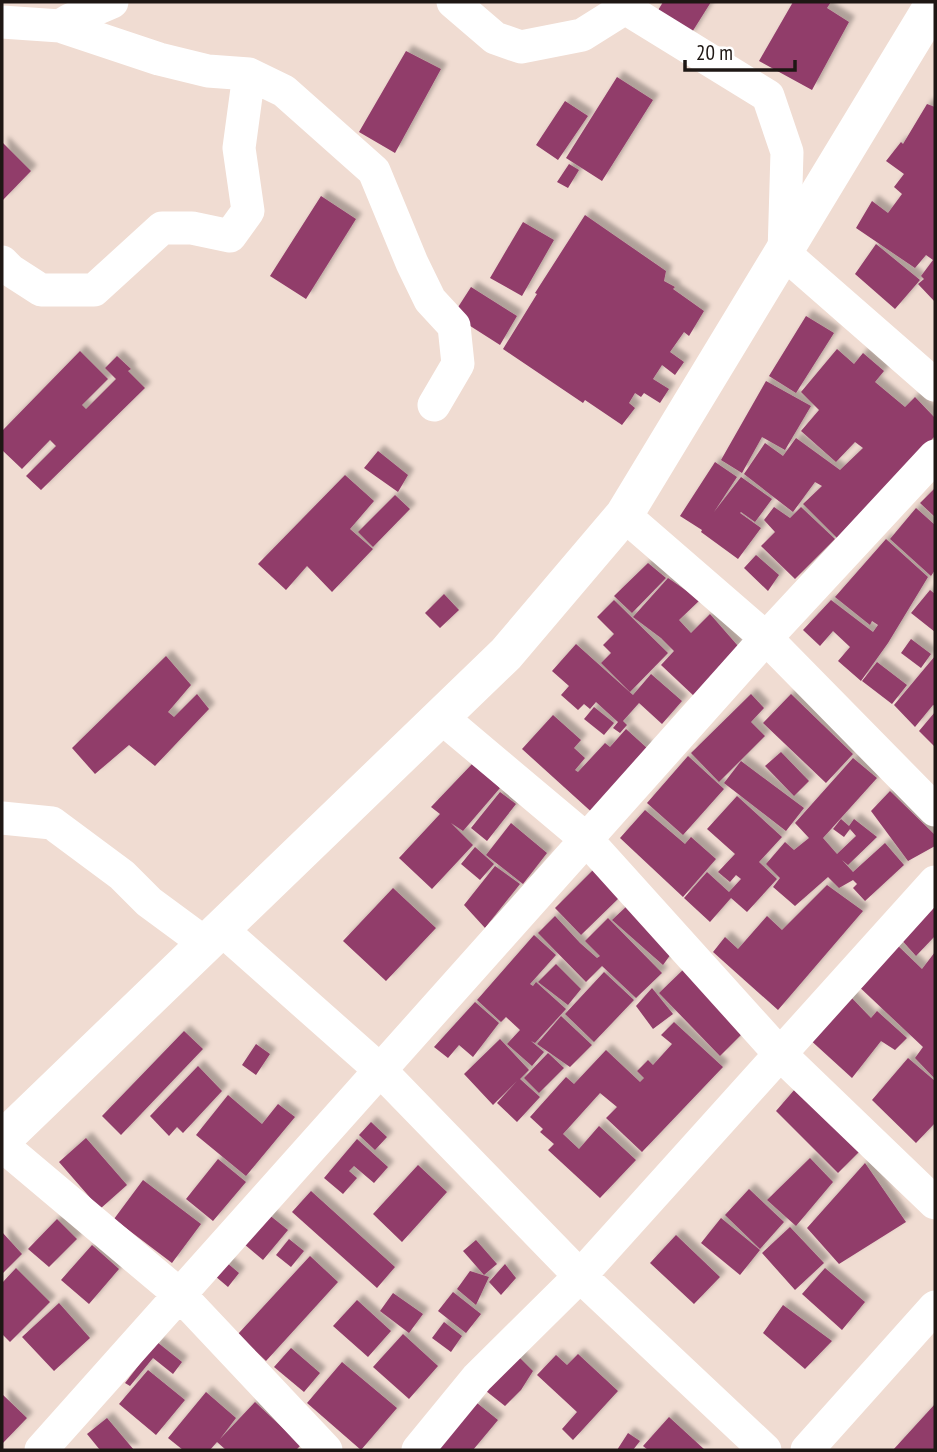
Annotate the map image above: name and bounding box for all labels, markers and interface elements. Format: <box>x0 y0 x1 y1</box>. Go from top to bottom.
scale bar <box>685 28 795 72</box>
text: 20 m <box>696 39 733 66</box>

